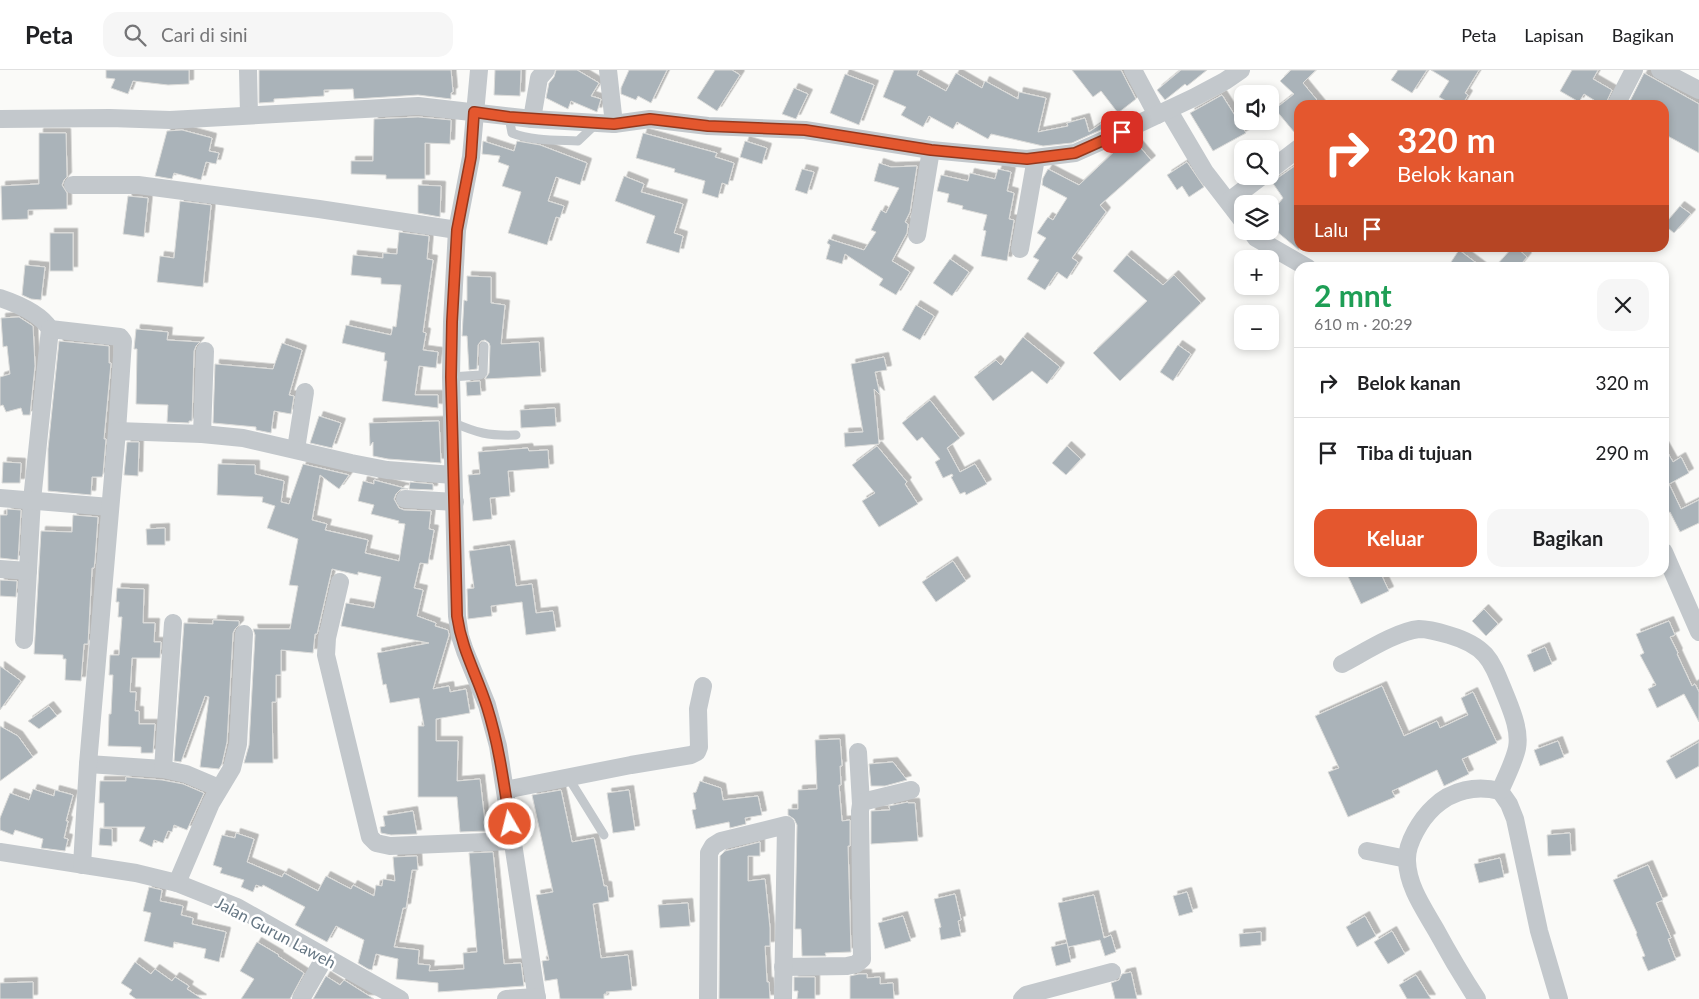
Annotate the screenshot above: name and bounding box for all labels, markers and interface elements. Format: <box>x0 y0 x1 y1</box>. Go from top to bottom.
search box <box>103 12 453 57</box>
text: Peta <box>25 20 73 49</box>
icon: search <box>121 21 149 49</box>
text: Cari di sini <box>161 23 248 46</box>
text: Peta <box>1461 24 1496 46</box>
text: Lapisan <box>1524 24 1584 46</box>
text: Bagikan <box>1612 24 1674 46</box>
map controls <box>1234 85 1279 350</box>
button: sound <box>1234 85 1279 130</box>
pin <box>1101 111 1143 153</box>
icon: arrive <box>1108 118 1136 146</box>
text: 320 m <box>1397 118 1496 160</box>
icon: right <box>1314 120 1379 185</box>
button: search <box>1234 140 1279 185</box>
text: Belok kanan <box>1397 160 1515 187</box>
button: layers <box>1234 195 1279 240</box>
icon: arrive <box>1358 215 1386 243</box>
text: Lalu <box>1314 218 1348 241</box>
button: + <box>1234 250 1279 295</box>
text: 2 mnt <box>1314 277 1392 313</box>
button: close <box>1597 279 1649 331</box>
button: − <box>1234 305 1279 350</box>
text: 610 m · 20:29 <box>1314 314 1413 333</box>
icon: right <box>1314 369 1342 397</box>
text: Belok kanan <box>1357 371 1461 394</box>
text: 320 m <box>1595 371 1649 394</box>
icon: arrive <box>1314 439 1342 467</box>
text: Tiba di tujuan <box>1357 441 1472 464</box>
text: 290 m <box>1595 441 1649 464</box>
button: Keluar <box>1314 509 1477 567</box>
button: Bagikan <box>1487 509 1649 567</box>
position arrow <box>483 797 535 849</box>
street label: Jalan Gurun Laweh <box>213 892 339 972</box>

